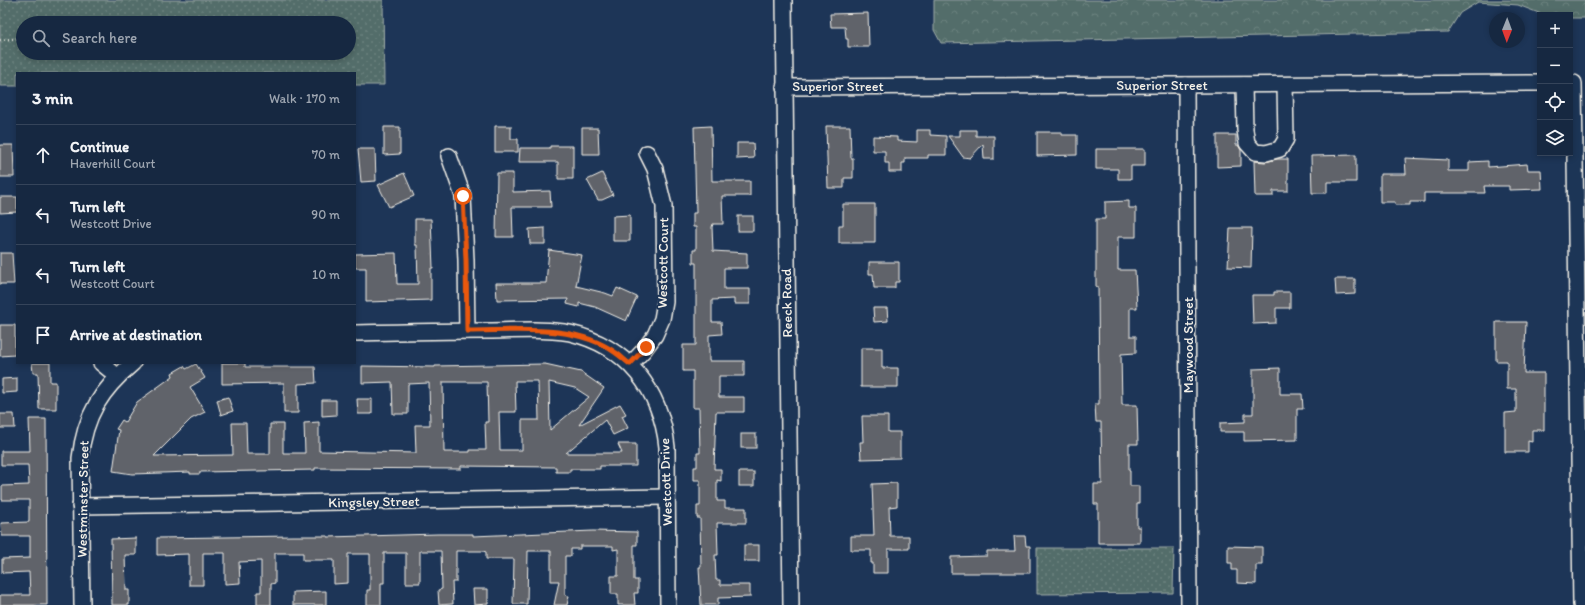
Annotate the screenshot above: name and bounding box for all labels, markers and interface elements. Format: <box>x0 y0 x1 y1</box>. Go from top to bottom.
north arrow <box>1489 12 1525 48</box>
map controls <box>1537 12 1573 156</box>
button: + <box>1537 12 1573 48</box>
search box <box>16 16 356 60</box>
icon: search <box>30 27 52 49</box>
text: Search here <box>62 29 137 47</box>
button: − <box>1537 48 1573 84</box>
street label: Superior Street <box>1116 77 1208 94</box>
street label: Superior Street <box>792 78 884 95</box>
button: locate <box>1537 84 1573 120</box>
text: 3 min <box>32 88 73 108</box>
text: Walk · 170 m <box>269 91 340 106</box>
button: layers <box>1537 120 1573 156</box>
text: Continue <box>70 138 129 156</box>
icon: ahead <box>32 144 54 166</box>
text: 70 m <box>312 147 340 162</box>
text: Haverhill Court <box>70 156 155 171</box>
route start <box>454 187 472 205</box>
text: Turn left <box>70 198 125 216</box>
icon: left <box>32 204 54 226</box>
text: 90 m <box>311 207 340 222</box>
text: Westcott Drive <box>70 216 152 231</box>
street label: Westcott Court <box>654 217 672 309</box>
text: Turn left <box>70 258 125 276</box>
icon: left <box>32 264 54 286</box>
text: 10 m <box>312 267 340 282</box>
street label: Reeck Road <box>778 268 796 338</box>
text: Westcott Court <box>70 276 155 291</box>
street label: Maywood Street <box>1180 297 1197 393</box>
icon: arrive <box>32 324 54 346</box>
text: Arrive at destination <box>70 326 202 344</box>
route end <box>637 338 655 356</box>
street label: Westcott Drive <box>656 437 676 526</box>
street label: Westminster Street <box>73 440 93 558</box>
street label: Kingsley Street <box>328 493 420 511</box>

